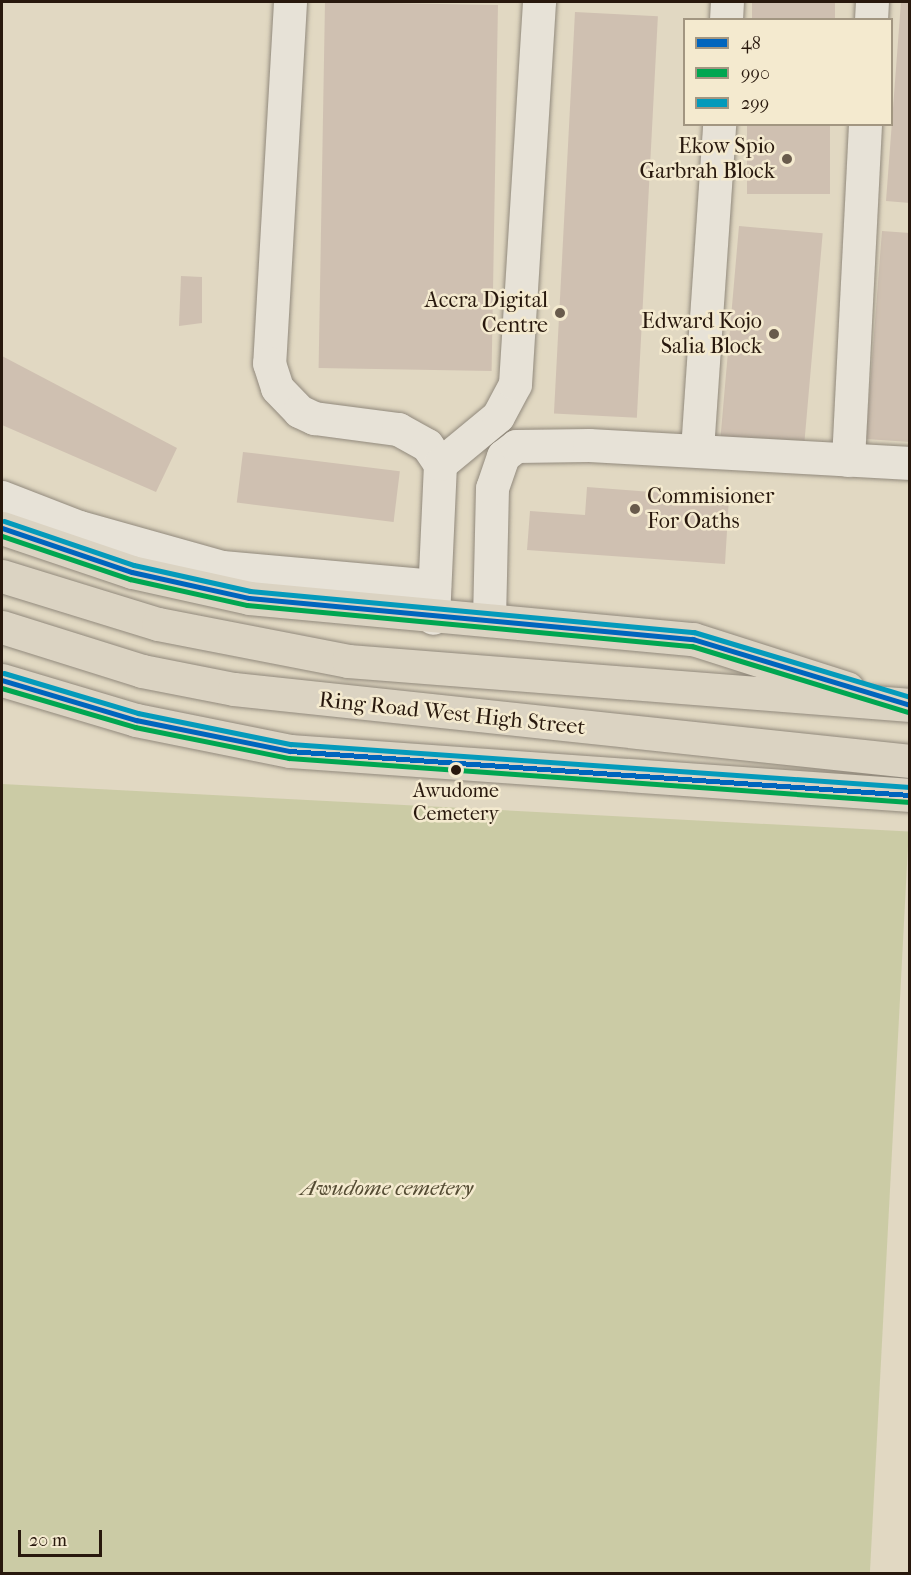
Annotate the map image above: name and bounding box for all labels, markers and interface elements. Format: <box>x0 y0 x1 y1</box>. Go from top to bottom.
legend <box>683 18 893 126</box>
text: 48 <box>741 33 761 54</box>
text: 990 <box>741 63 770 84</box>
text: 299 <box>741 93 769 114</box>
place label: Ekow Spio Garbrah Block <box>640 133 775 184</box>
marker: Ekow Spio Garbrah Block <box>780 152 794 166</box>
place label: Accra Digital Centre <box>425 287 548 338</box>
marker: Accra Digital Centre <box>553 306 567 320</box>
place label: Edward Kojo Salia Block <box>641 308 762 360</box>
marker: Edward Kojo Salia Block <box>767 327 781 341</box>
place label: Commisioner For Oaths <box>647 483 774 534</box>
marker: Commisioner For Oaths <box>628 502 642 516</box>
street label: Ring Road West High Street <box>317 687 587 741</box>
marker: Awudome Cemetery <box>450 764 462 776</box>
place label: Awudome Cemetery <box>413 779 499 826</box>
park label: Awudome cemetery <box>301 1176 473 1202</box>
scale bar <box>21 1518 105 1556</box>
text: 20 m <box>29 1530 67 1551</box>

